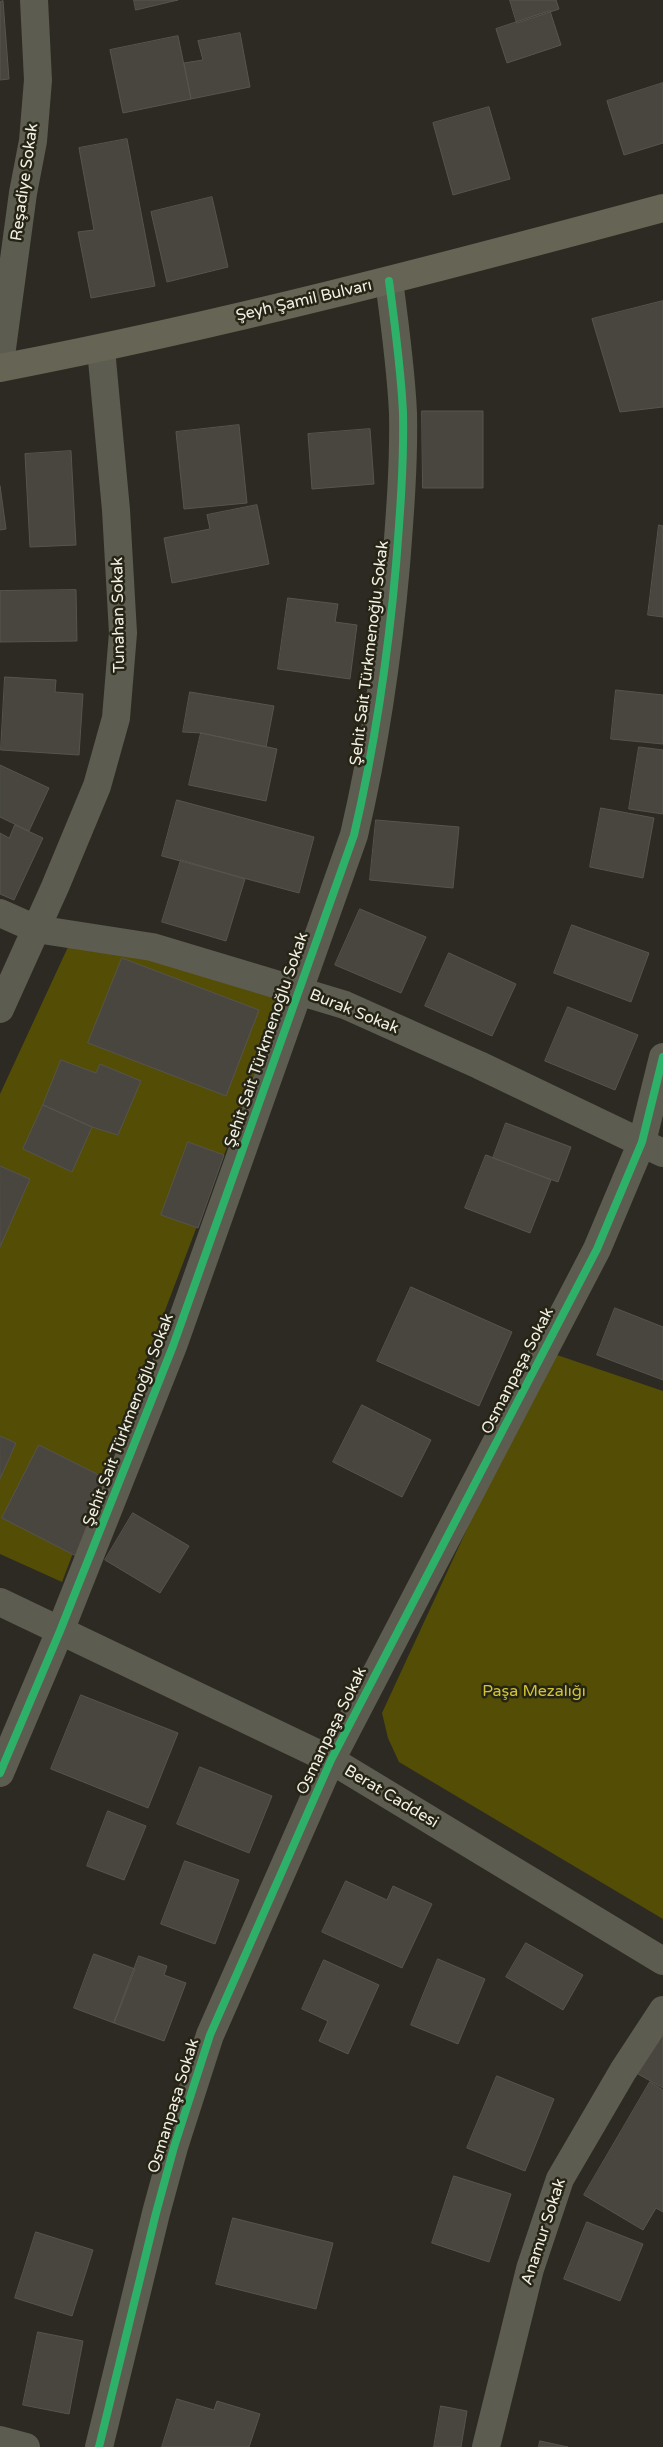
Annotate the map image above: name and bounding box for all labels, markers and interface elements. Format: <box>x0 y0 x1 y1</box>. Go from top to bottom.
street label: Reşadiye Sokak <box>7 122 43 242</box>
street label: Şeyh Şamil Bulvarı <box>234 276 374 326</box>
street label: Şehit Sait Türkmenoğlu Sokak <box>347 539 393 767</box>
street label: Tunahan Sokak <box>108 557 130 673</box>
street label: Şehit Sait Türkmenoğlu Sokak <box>221 930 313 1150</box>
street label: Burak Sokak <box>307 985 401 1039</box>
street label: Osmanpaşa Sokak <box>478 1304 558 1438</box>
street label: Şehit Sait Türkmenoğlu Sokak <box>79 1311 179 1529</box>
street label: Osmanpaşa Sokak <box>293 1664 371 1798</box>
park label: Paşa Mezalığı <box>482 1682 586 1702</box>
street label: Berat Caddesi <box>341 1761 441 1833</box>
street label: Osmanpaşa Sokak <box>144 2036 204 2176</box>
street label: Anamur Sokak <box>518 2176 570 2288</box>

